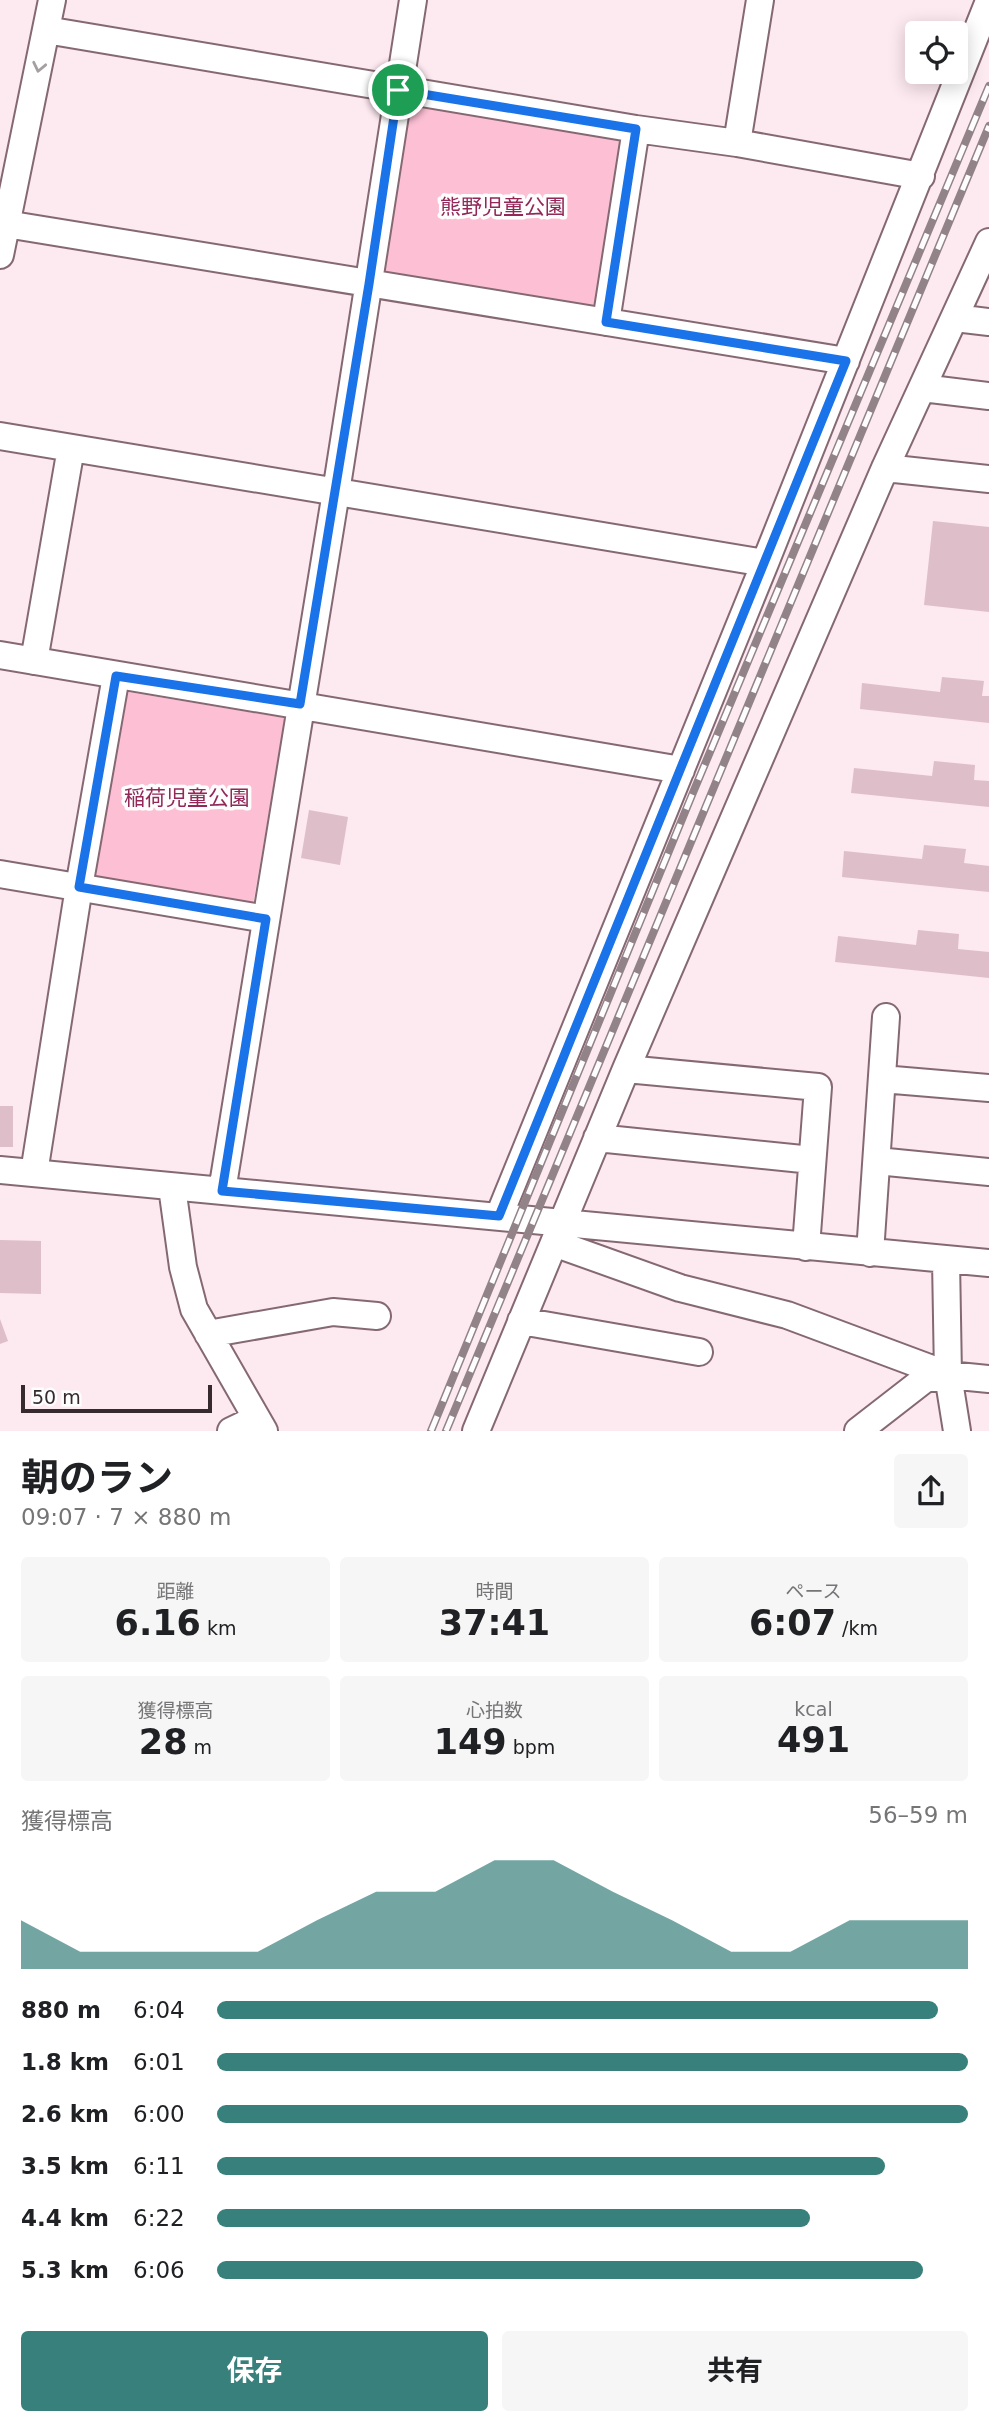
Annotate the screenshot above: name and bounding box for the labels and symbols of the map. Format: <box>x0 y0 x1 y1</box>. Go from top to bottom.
pin <box>368 60 428 120</box>
one-way arrow <box>32 61 47 73</box>
park label: 熊野児童公園 <box>440 195 566 219</box>
park label: 稲荷児童公園 <box>124 786 250 810</box>
scale bar <box>21 1382 212 1414</box>

